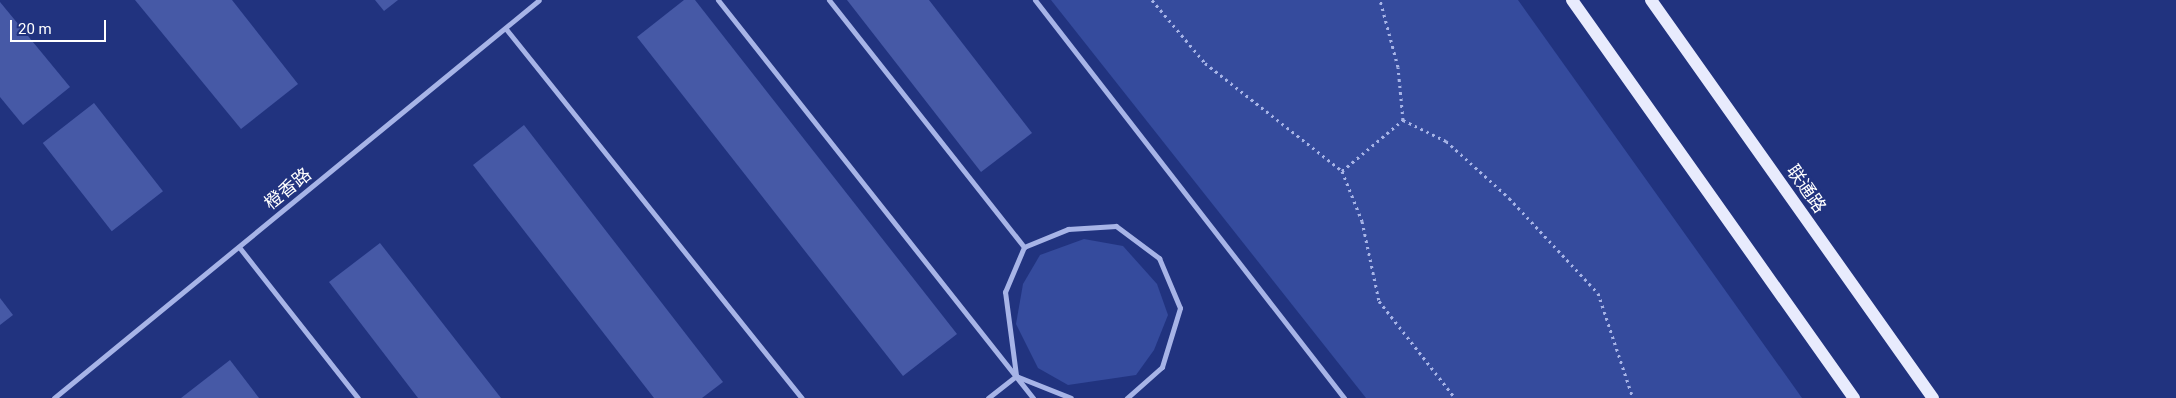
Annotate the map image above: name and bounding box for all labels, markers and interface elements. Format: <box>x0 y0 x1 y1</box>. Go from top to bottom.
scale bar <box>12 10 109 42</box>
text: 20 m <box>18 20 52 38</box>
street label: 联通路 <box>1782 161 1830 217</box>
street label: 橙香路 <box>260 164 316 214</box>

